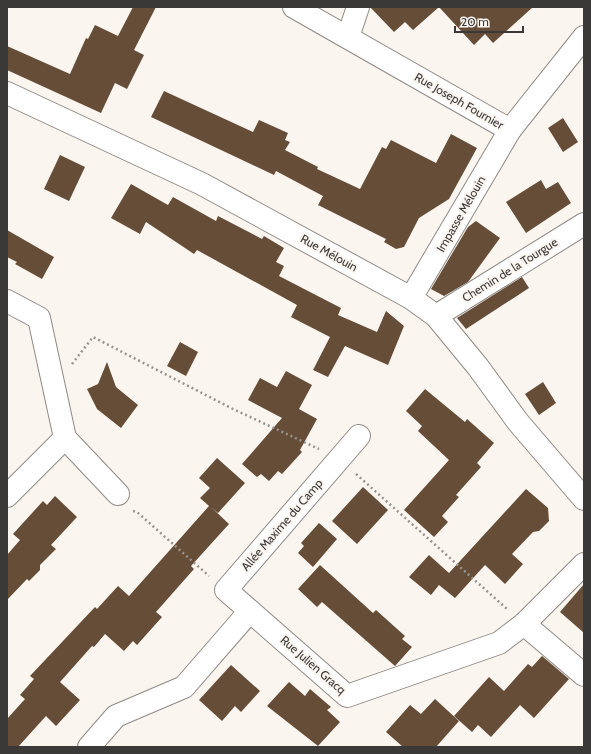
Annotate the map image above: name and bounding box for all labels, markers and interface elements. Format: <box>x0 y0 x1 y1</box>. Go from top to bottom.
scale bar <box>455 8 523 34</box>
text: 20 m <box>461 14 489 29</box>
street label: Rue Joseph Fournier <box>412 69 507 132</box>
street label: Impasse Mélouin <box>433 173 489 254</box>
street label: Rue Mélouin <box>298 231 361 275</box>
street label: Chemin de la Tourgue <box>459 234 560 305</box>
street label: Allée Maxime du Camp <box>238 475 326 574</box>
street label: Rue Julien Gracq <box>278 632 349 697</box>

